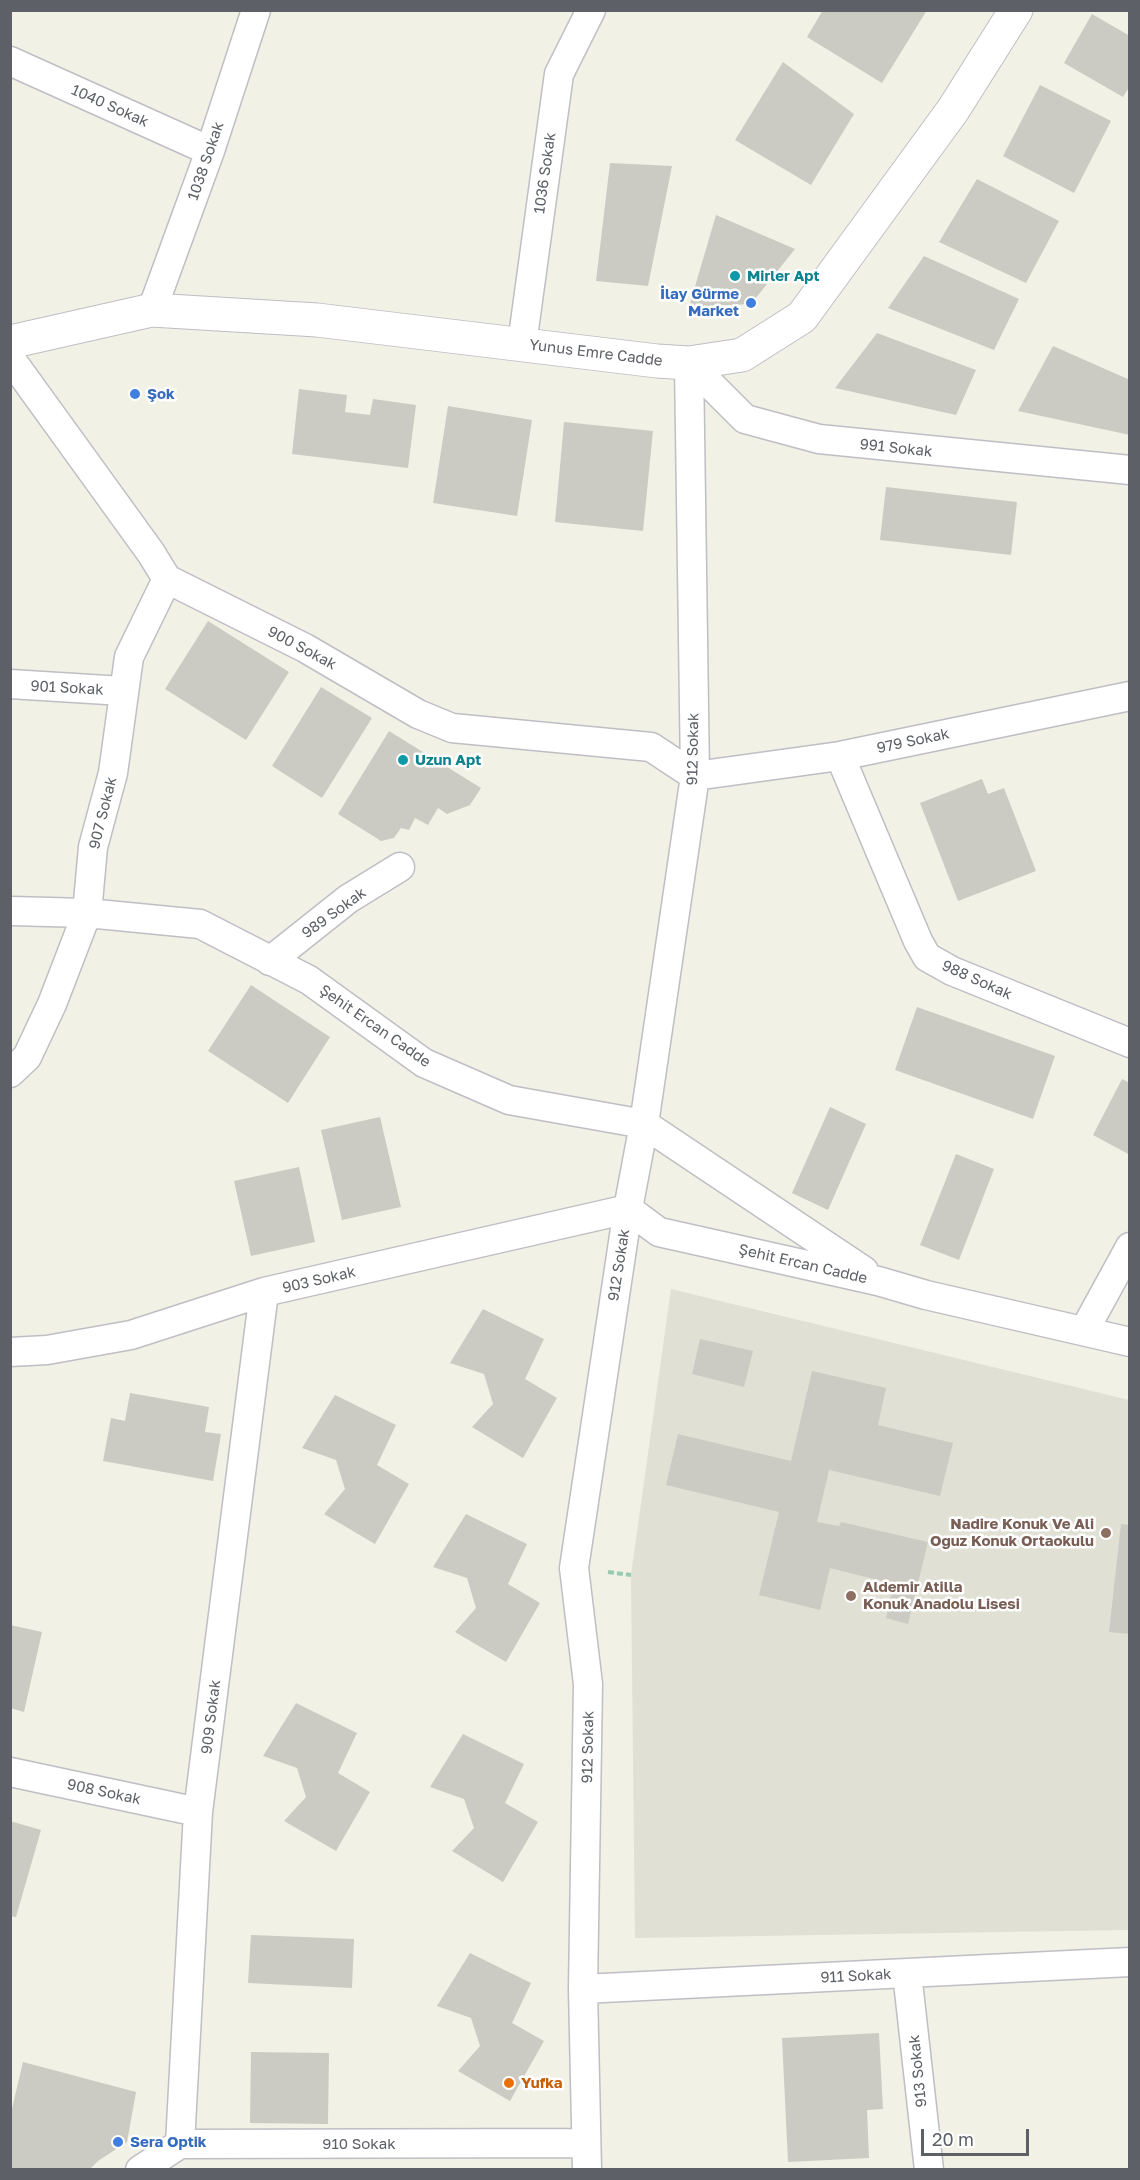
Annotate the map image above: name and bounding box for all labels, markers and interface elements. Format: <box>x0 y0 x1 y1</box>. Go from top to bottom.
street label: 1040 Sokak <box>69 81 151 131</box>
street label: 1038 Sokak <box>184 119 228 203</box>
street label: 1036 Sokak <box>530 131 560 215</box>
place label: Mirler Apt <box>747 267 820 285</box>
marker: Mirler Apt <box>728 269 742 283</box>
place label: İlay Gürme Market <box>660 285 739 320</box>
marker: İlay Gürme Market <box>744 296 758 310</box>
street label: Yunus Emre Cadde <box>528 336 664 370</box>
place label: Şok <box>147 385 175 403</box>
marker: Şok <box>128 387 142 401</box>
street label: 991 Sokak <box>859 435 933 461</box>
street label: 900 Sokak <box>265 622 339 674</box>
street label: 901 Sokak <box>30 677 104 699</box>
street label: 912 Sokak <box>683 713 703 785</box>
street label: 979 Sokak <box>875 725 951 757</box>
place label: Uzun Apt <box>415 751 481 769</box>
marker: Uzun Apt <box>396 753 410 767</box>
street label: 907 Sokak <box>85 775 121 851</box>
street label: 989 Sokak <box>298 884 370 942</box>
street label: 988 Sokak <box>939 957 1015 1003</box>
street label: Şehit Ercan Cadde <box>316 981 434 1071</box>
street label: 912 Sokak <box>604 1228 634 1302</box>
street label: Şehit Ercan Cadde <box>737 1240 869 1288</box>
street label: 903 Sokak <box>281 1263 357 1297</box>
place label: Nadire Konuk Ve Ali Oğuz Konuk Ortaokulu <box>930 1515 1094 1550</box>
marker: Nadire Konuk Ve Ali Oğuz Konuk Ortaokulu <box>1099 1526 1113 1540</box>
place label: Aldemir Atilla Konuk Anadolu Lisesi <box>863 1578 1020 1613</box>
marker: Aldemir Atilla Konuk Anadolu Lisesi <box>844 1589 858 1603</box>
street label: 909 Sokak <box>197 1679 225 1755</box>
street label: 912 Sokak <box>578 1711 598 1783</box>
street label: 908 Sokak <box>65 1775 143 1809</box>
street label: 911 Sokak <box>820 1965 892 1987</box>
street label: 913 Sokak <box>905 2034 931 2108</box>
place label: Yufka <box>521 2074 562 2092</box>
marker: Yufka <box>502 2076 516 2090</box>
scale bar <box>924 2117 1032 2155</box>
text: 20 m <box>932 2128 974 2150</box>
place label: Sera Optik <box>130 2133 206 2151</box>
marker: Sera Optik <box>111 2135 125 2149</box>
street label: 910 Sokak <box>322 2135 396 2153</box>

